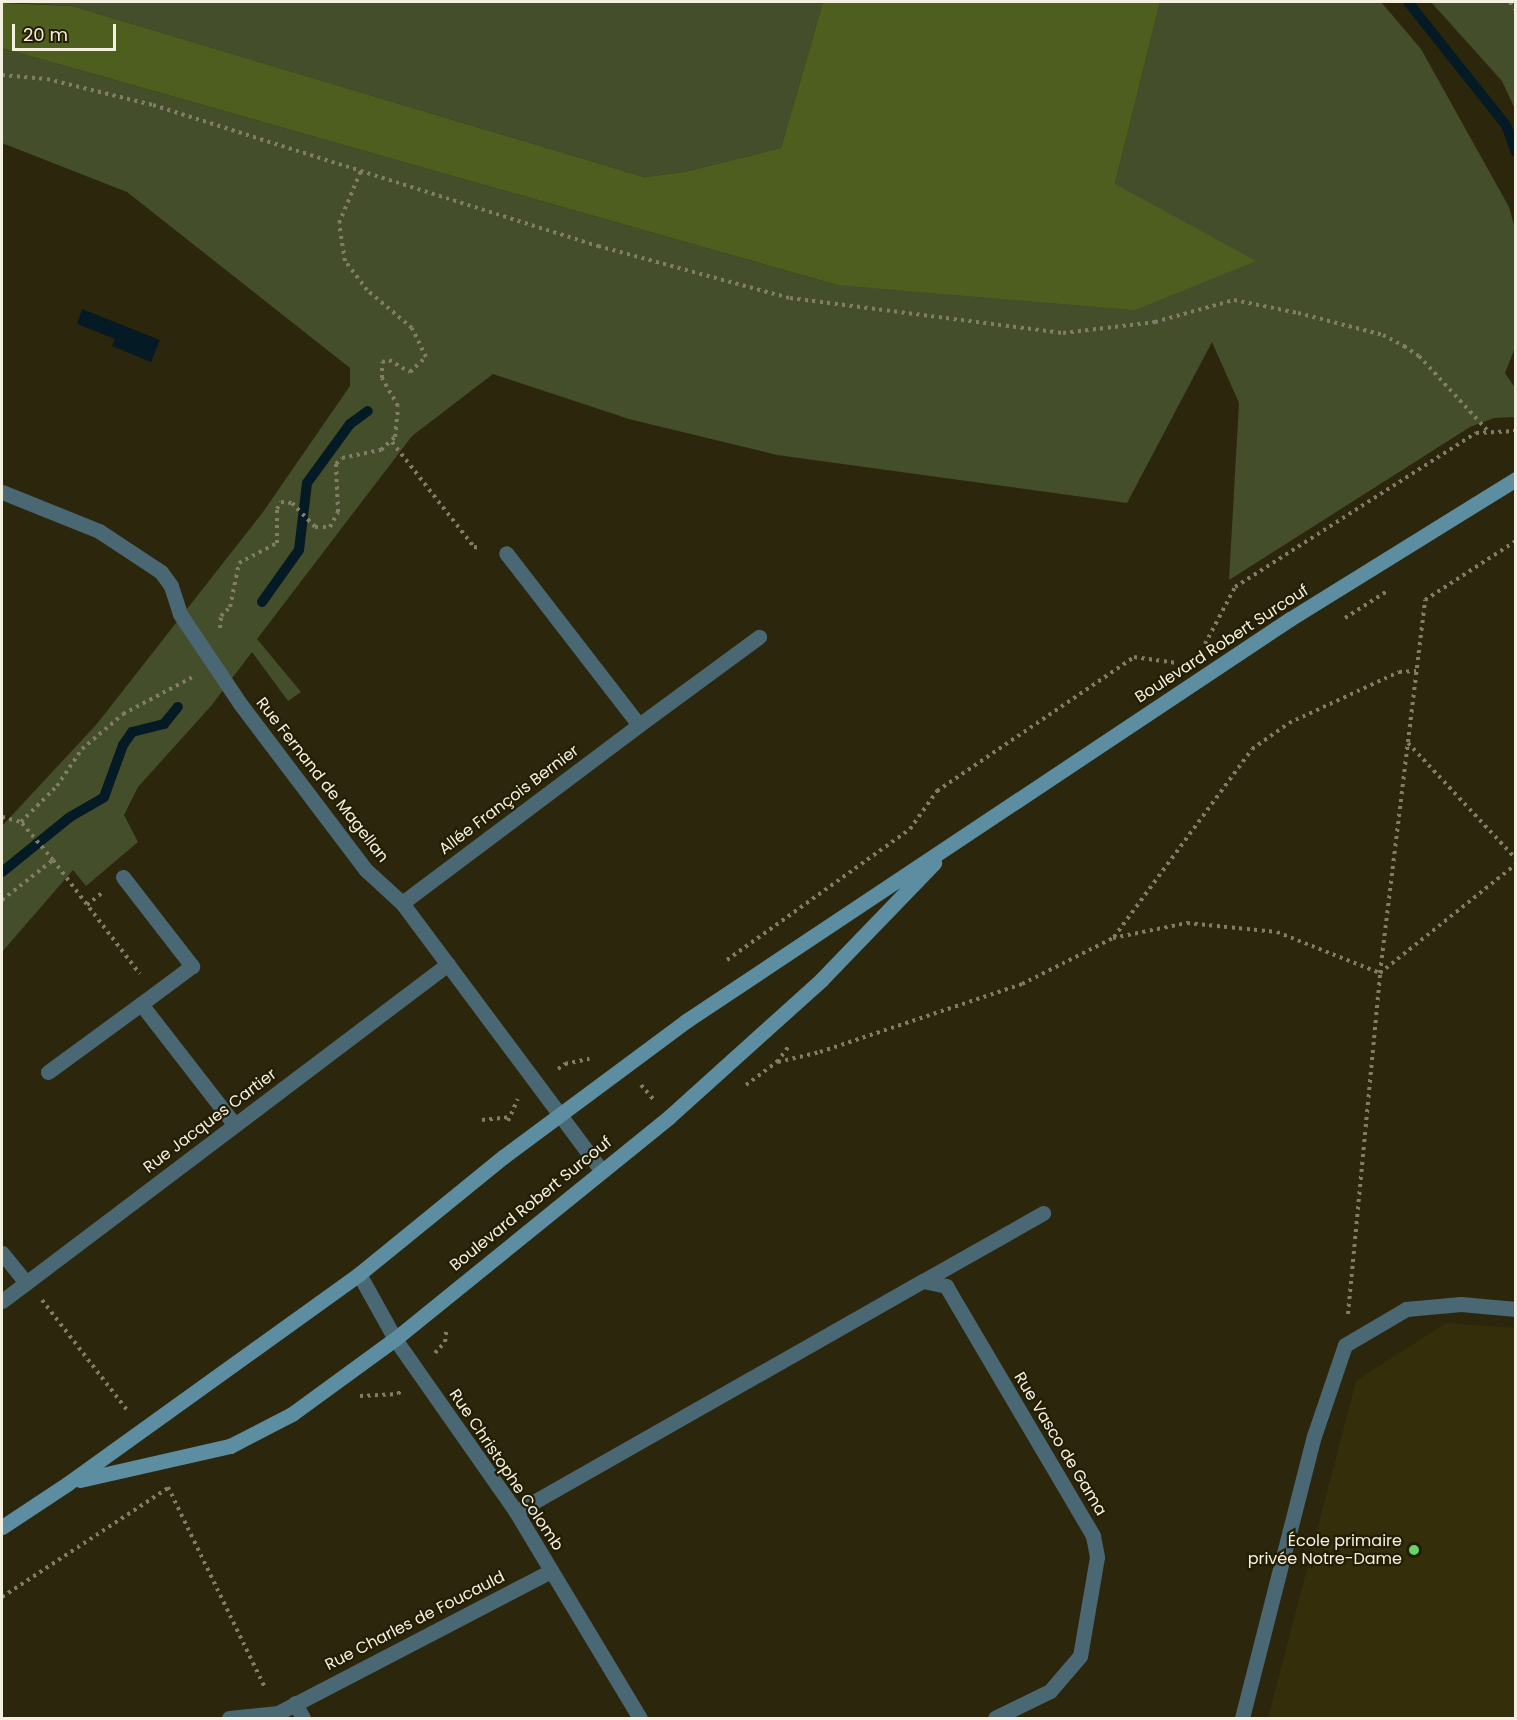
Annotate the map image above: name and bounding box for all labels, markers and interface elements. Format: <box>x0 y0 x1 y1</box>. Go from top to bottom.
scale bar <box>15 12 118 50</box>
text: 20 m <box>23 22 68 47</box>
street label: Boulevard Robert Surcouf <box>1132 581 1312 707</box>
street label: Rue Fernand de Magellan <box>252 694 392 866</box>
street label: Allée François Bernier <box>435 741 583 859</box>
street label: Rue Jacques Cartier <box>140 1065 280 1177</box>
street label: Boulevard Robert Surcouf <box>446 1133 616 1275</box>
street label: Rue Vasco de Gama <box>1010 1369 1110 1519</box>
street label: Rue Christophe Colomb <box>445 1386 567 1554</box>
place label: École primaire privée Notre-Dame <box>1248 1531 1402 1569</box>
marker: École primaire privée Notre-Dame <box>1407 1543 1421 1557</box>
street label: Rue Charles de Foucauld <box>322 1567 508 1675</box>

